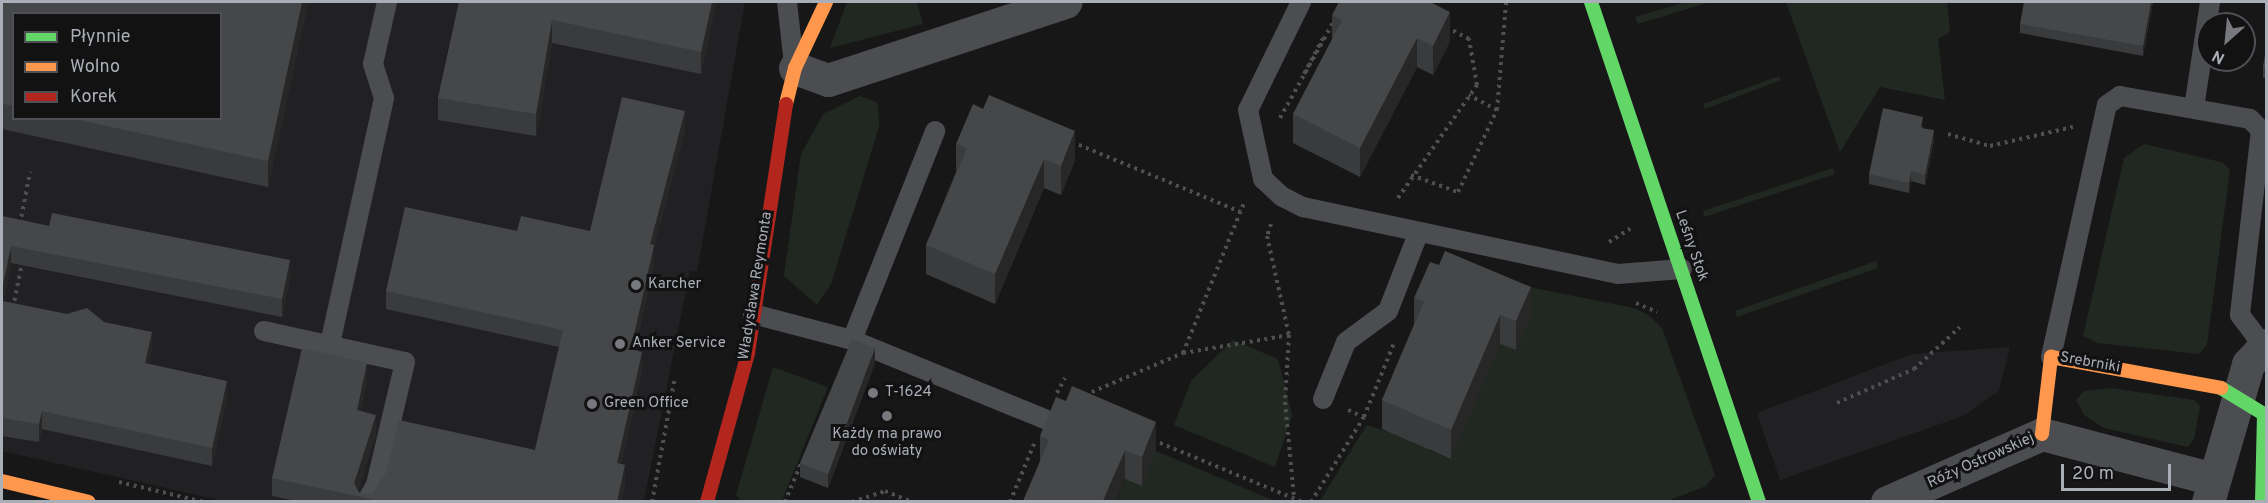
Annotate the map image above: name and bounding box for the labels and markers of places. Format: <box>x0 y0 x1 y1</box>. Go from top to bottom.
place label: Karcher <box>648 276 701 294</box>
marker: Karcher <box>629 278 643 292</box>
place label: Anker Service <box>632 335 726 353</box>
marker: Anker Service <box>613 337 627 351</box>
place label: T-1624 <box>885 384 932 402</box>
marker: T-1624 <box>866 386 880 400</box>
place label: Green Office <box>604 395 689 413</box>
marker: Green Office <box>585 397 599 411</box>
marker: Każdy ma prawo do oświaty <box>880 409 894 423</box>
place label: Każdy ma prawo do oświaty <box>832 425 942 460</box>

